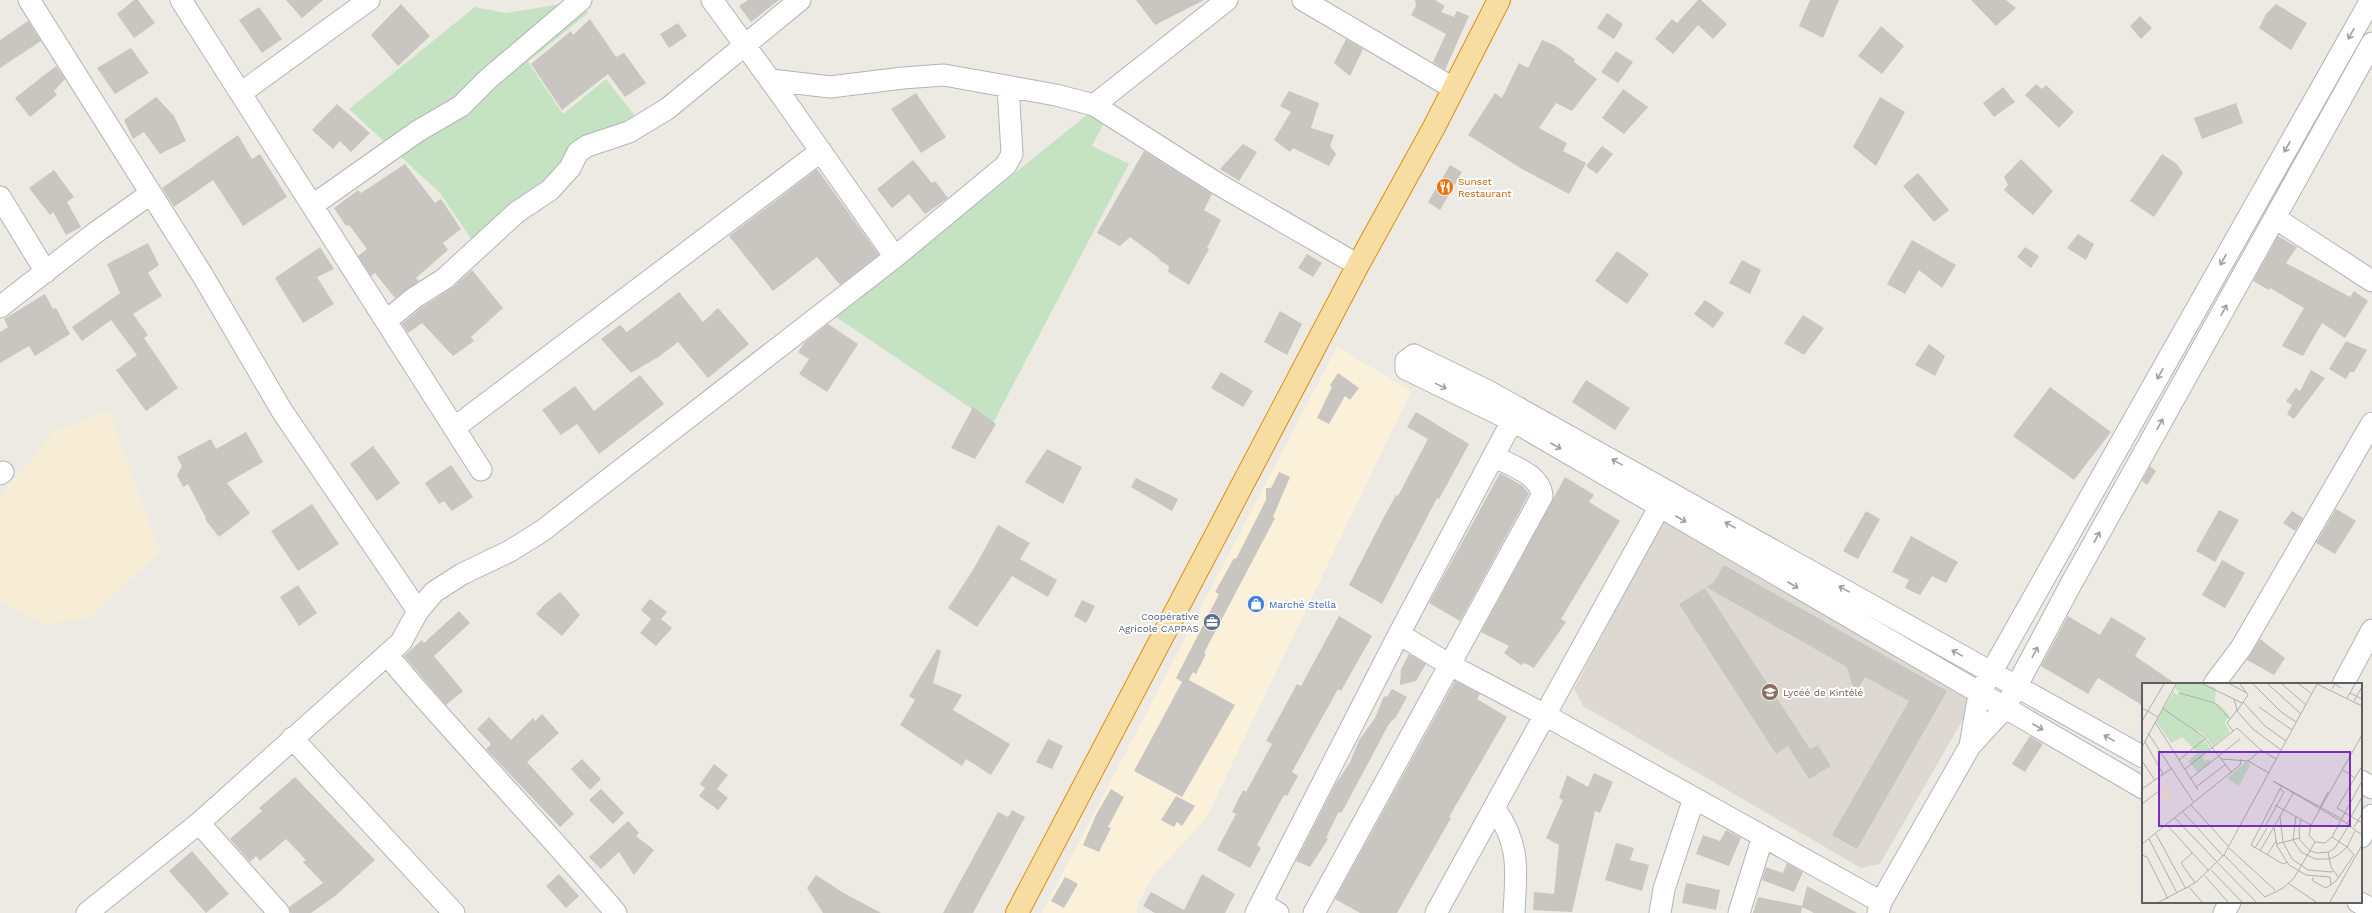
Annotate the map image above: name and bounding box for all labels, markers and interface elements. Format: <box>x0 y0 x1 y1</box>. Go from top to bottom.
one-way arrow <box>2347 28 2355 40</box>
one-way arrow <box>2283 141 2291 153</box>
place label: Sunset Restaurant <box>1458 176 1512 199</box>
restaurant icon: Sunset Restaurant <box>1435 177 1455 197</box>
one-way arrow <box>2219 254 2227 266</box>
one-way arrow <box>2220 304 2228 316</box>
one-way arrow <box>2155 367 2163 379</box>
one-way arrow <box>1435 383 1447 390</box>
one-way arrow <box>2157 418 2165 430</box>
one-way arrow <box>1550 443 1562 451</box>
one-way arrow <box>1611 458 1623 466</box>
one-way arrow <box>1675 515 1687 523</box>
one-way arrow <box>1725 521 1737 529</box>
one-way arrow <box>2094 531 2101 543</box>
one-way arrow <box>1787 581 1799 589</box>
one-way arrow <box>1838 585 1850 592</box>
shop icon: Marché Stella <box>1246 594 1266 614</box>
place label: Marché Stella <box>1269 599 1337 610</box>
place label: Coopérative Agricole CAPPAS <box>1118 611 1199 634</box>
office icon: Coopérative Agricole CAPPAS <box>1202 612 1222 632</box>
one-way arrow <box>2032 646 2039 658</box>
one-way arrow <box>1951 648 1963 656</box>
school or university icon: Lycéé de Kintélé <box>1760 682 1780 702</box>
inset map <box>2142 683 2362 903</box>
place label: Lycéé de Kintélé <box>1783 687 1864 698</box>
one-way arrow <box>2032 724 2044 732</box>
one-way arrow <box>2103 733 2115 741</box>

